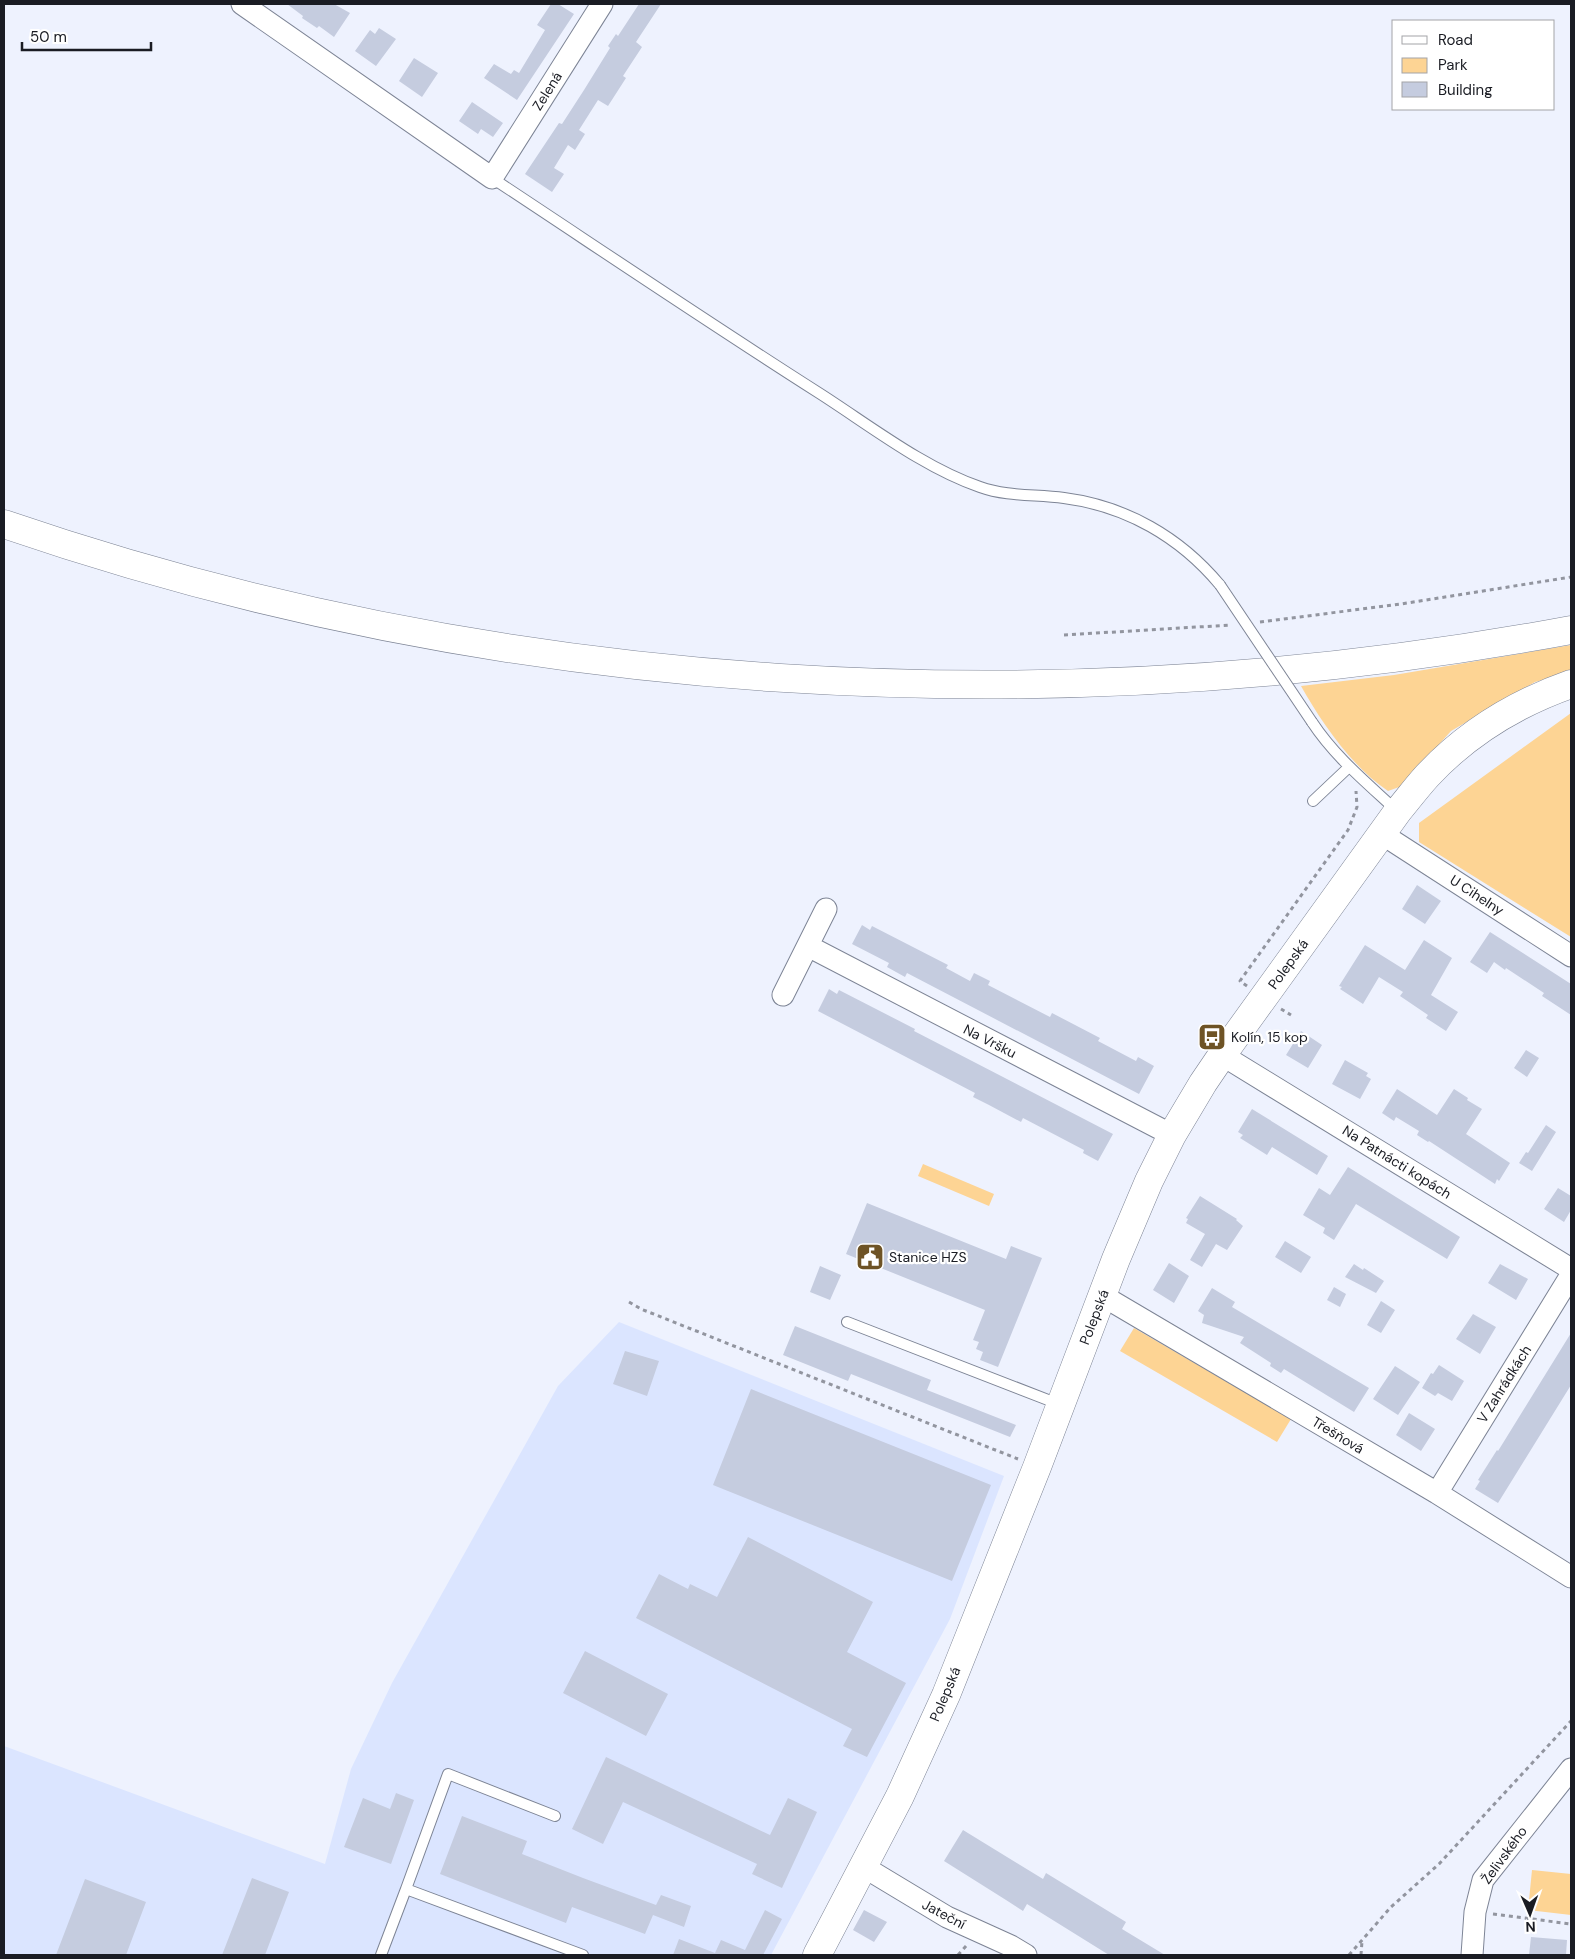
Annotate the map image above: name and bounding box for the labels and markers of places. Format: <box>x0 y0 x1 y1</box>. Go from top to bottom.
bus stop icon: Kolín, 15 kop <box>1197 1022 1227 1052</box>
place label: Kolín, 15 kop <box>1231 1028 1308 1046</box>
public building icon: Stanice HZS <box>855 1242 885 1272</box>
place label: Stanice HZS <box>889 1248 967 1266</box>

